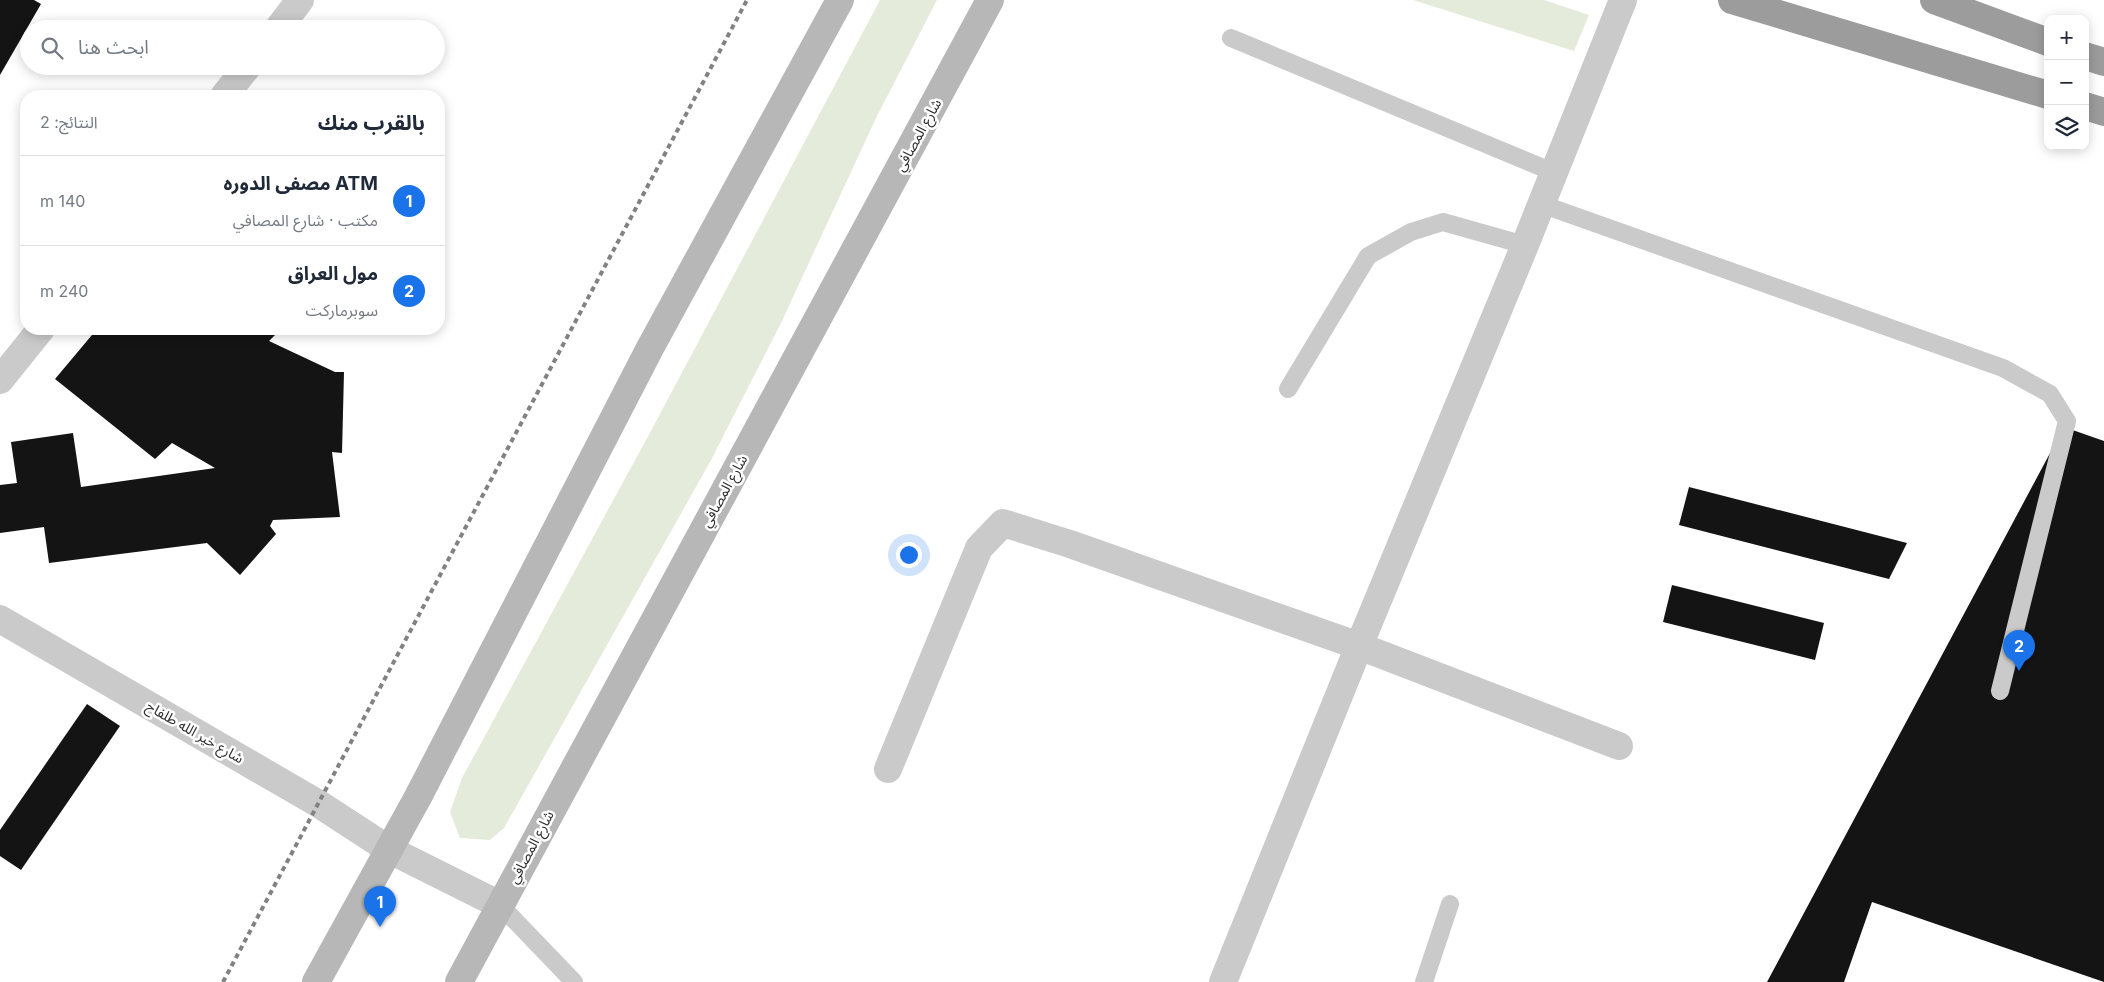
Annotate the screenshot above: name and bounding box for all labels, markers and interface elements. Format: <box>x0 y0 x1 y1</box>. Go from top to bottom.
map controls <box>2044 15 2089 150</box>
button: + <box>2044 15 2089 60</box>
search box <box>20 20 445 75</box>
icon: search <box>38 34 66 62</box>
text: ابحث هنا <box>78 36 149 59</box>
button: − <box>2044 60 2089 105</box>
street label: شارع المصافي <box>891 96 947 176</box>
button: layers <box>2044 105 2089 150</box>
text: بالقرب منك <box>318 110 425 135</box>
text: النتائج: 2 <box>40 112 98 132</box>
text: ATM مصفى الدوره <box>224 172 378 195</box>
text: 140 m <box>40 191 85 211</box>
text: 1 <box>406 191 412 211</box>
text: مكتب · شارع المصافي <box>233 210 378 230</box>
text: مول العراق <box>288 262 378 285</box>
text: 240 m <box>40 281 88 301</box>
text: 2 <box>404 281 414 301</box>
text: سوبرماركت <box>306 300 378 320</box>
street label: شارع المصافي <box>697 452 753 532</box>
your location <box>896 542 922 568</box>
pin: 2 <box>2003 630 2035 671</box>
street label: شارع خير الله طلفاح <box>142 697 247 769</box>
street label: شارع المصافي <box>504 807 560 888</box>
pin: 1 <box>364 886 396 927</box>

